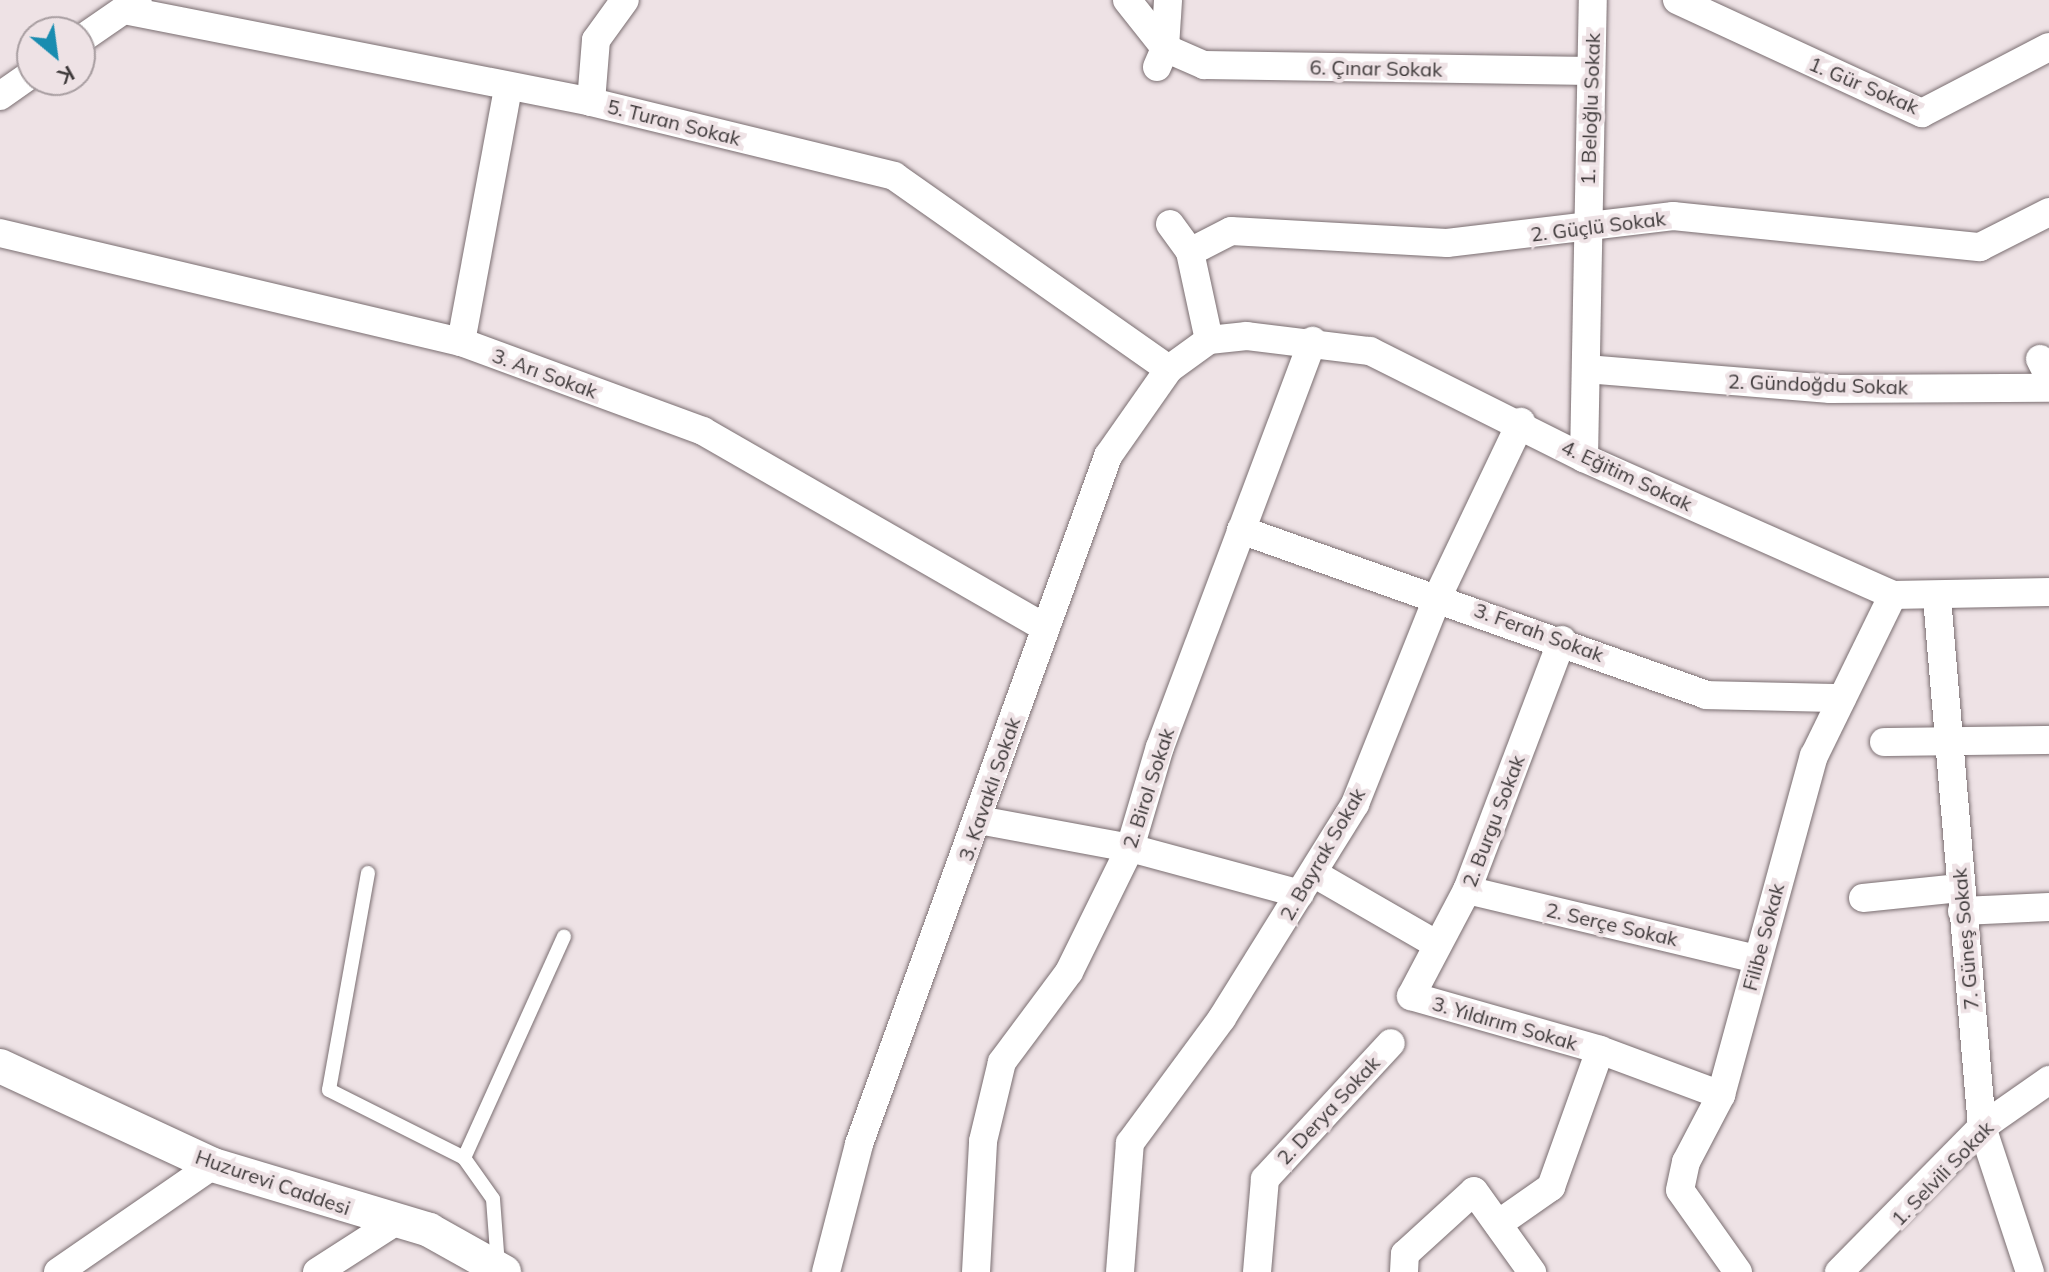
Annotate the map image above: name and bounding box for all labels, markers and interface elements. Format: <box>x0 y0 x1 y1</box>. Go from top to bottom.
north arrow <box>16 16 96 96</box>
street label: 1. Beloğlu Sokak <box>1575 32 1605 186</box>
street label: 1. Gür Sokak <box>1806 51 1922 119</box>
street label: 6. Çınar Sokak <box>1309 55 1443 81</box>
text: K <box>53 59 80 91</box>
street label: 5. Turan Sokak <box>605 94 743 150</box>
street label: 2. Güçlü Sokak <box>1529 206 1667 246</box>
street label: 3. Arı Sokak <box>489 343 601 403</box>
street label: 2. Gündoğdu Sokak <box>1727 369 1909 399</box>
street label: 4. Eğitim Sokak <box>1558 434 1696 516</box>
street label: 3. Ferah Sokak <box>1471 597 1607 667</box>
street label: 3. Kavaklı Sokak <box>953 714 1025 864</box>
street label: 2. Birol Sokak <box>1117 725 1179 851</box>
street label: 2. Burgu Sokak <box>1457 752 1529 890</box>
street label: 2. Bayrak Sokak <box>1274 783 1370 925</box>
street label: 7. Güneş Sokak <box>1947 867 1983 1011</box>
street label: Filibe Sokak <box>1737 881 1789 993</box>
street label: 2. Serçe Sokak <box>1544 897 1680 951</box>
street label: 3. Yıldırım Sokak <box>1430 991 1580 1055</box>
street label: 2. Derya Sokak <box>1272 1051 1384 1169</box>
street label: 1. Selvili Sokak <box>1886 1116 1998 1230</box>
street label: Huzurevi Caddesi <box>192 1144 354 1220</box>

